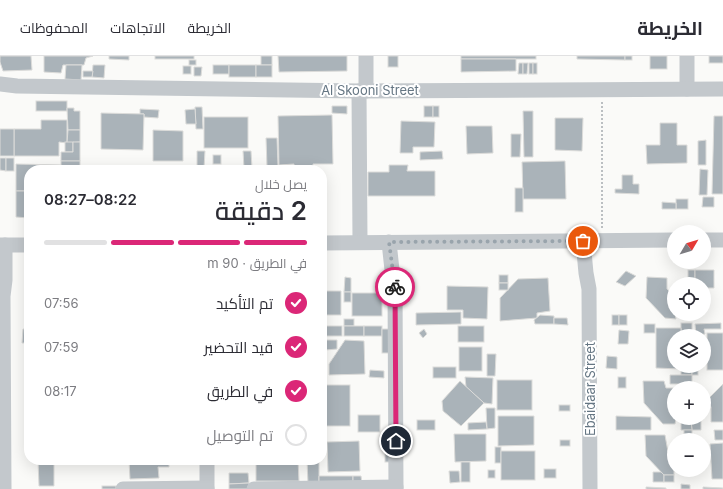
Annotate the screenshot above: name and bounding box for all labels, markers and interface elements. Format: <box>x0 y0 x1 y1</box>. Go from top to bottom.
text: الخريطة <box>637 17 703 40</box>
text: المحفوظات <box>20 19 88 36</box>
text: الاتجاهات <box>110 19 166 36</box>
text: الخريطة <box>188 19 231 36</box>
street label: Al Skooni Street <box>321 82 419 98</box>
text: يصل خلال <box>255 176 307 192</box>
text: 08:22–08:27 <box>44 190 137 209</box>
text: 2 دقيقة <box>215 195 307 226</box>
pin <box>566 224 600 258</box>
north arrow <box>667 225 711 269</box>
map controls <box>667 225 711 477</box>
icon: bag <box>572 230 594 252</box>
text: في الطريق · 90 m <box>207 255 307 271</box>
courier <box>375 267 415 307</box>
icon: bike <box>384 276 406 298</box>
button: locate <box>667 277 711 321</box>
icon: check <box>285 292 307 314</box>
text: تم التأكيد <box>216 294 273 313</box>
text: 07:56 <box>44 295 79 311</box>
button: layers <box>667 329 711 373</box>
icon: check <box>285 336 307 358</box>
text: قيد التحضير <box>204 338 273 357</box>
text: 07:59 <box>44 339 79 355</box>
street label: Ebaidaar Street <box>582 342 598 436</box>
icon: check <box>285 380 307 402</box>
button: + <box>667 381 711 425</box>
text: في الطريق <box>207 382 273 401</box>
text: 08:17 <box>44 383 77 399</box>
pin <box>379 424 413 458</box>
text: تم التوصيل <box>206 426 273 445</box>
icon: home <box>385 430 407 452</box>
button: − <box>667 433 711 477</box>

